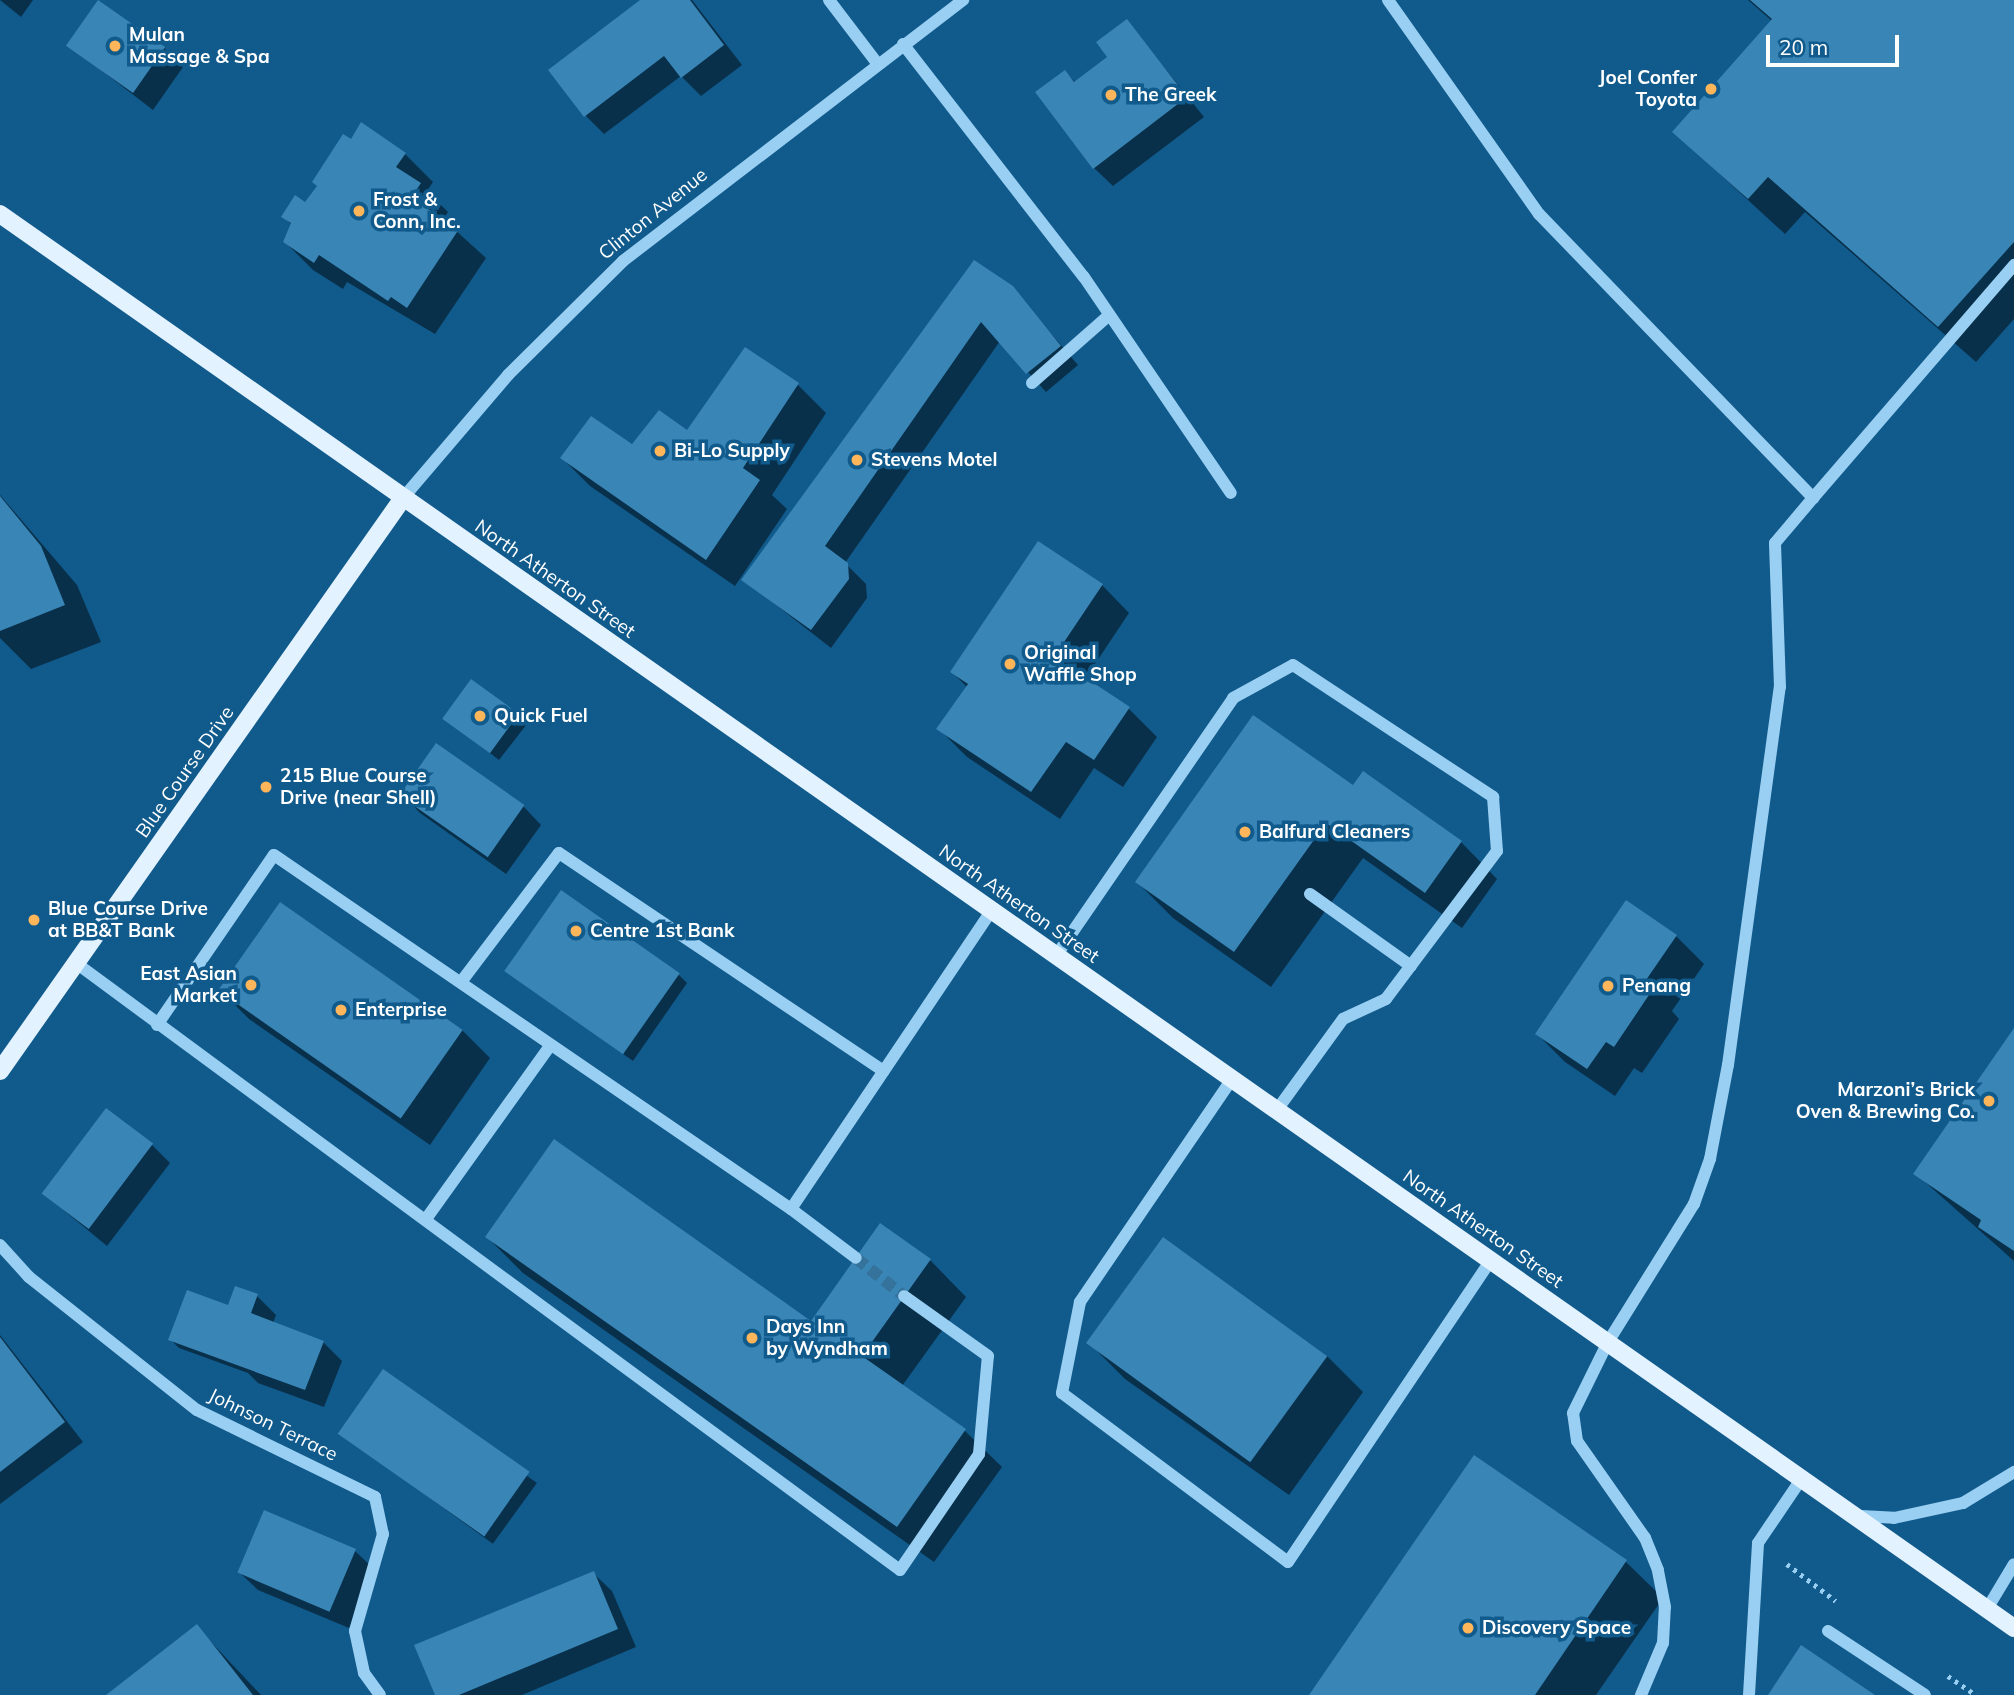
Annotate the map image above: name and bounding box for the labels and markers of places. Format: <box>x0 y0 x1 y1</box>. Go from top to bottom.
place label: Mulan Massage & Spa <box>129 24 270 68</box>
marker: Mulan Massage & Spa <box>107 38 123 54</box>
place label: Joel Confer Toyota <box>1599 67 1697 111</box>
marker: Joel Confer Toyota <box>1703 81 1719 97</box>
place label: The Greek <box>1125 84 1217 106</box>
marker: The Greek <box>1103 87 1119 103</box>
place label: Frost & Conn, Inc. <box>373 189 461 233</box>
marker: Frost & Conn, Inc. <box>351 203 367 219</box>
place label: Bi-Lo Supply <box>674 440 790 462</box>
marker: Bi-Lo Supply <box>652 443 668 459</box>
place label: Stevens Motel <box>871 449 997 471</box>
marker: Stevens Motel <box>849 452 865 468</box>
place label: Original Waffle Shop <box>1024 642 1137 686</box>
marker: Original Waffle Shop <box>1002 656 1018 672</box>
place label: Quick Fuel <box>494 705 588 727</box>
marker: Quick Fuel <box>472 708 488 724</box>
place label: 215 Blue Course Drive (near Shell) <box>280 765 437 809</box>
marker: 215 Blue Course Drive (near Shell) <box>258 779 274 795</box>
place label: Balfurd Cleaners <box>1259 821 1410 843</box>
marker: Balfurd Cleaners <box>1237 824 1253 840</box>
place label: Blue Course Drive at BB&T Bank <box>48 898 208 942</box>
marker: Blue Course Drive at BB&T Bank <box>26 912 42 928</box>
place label: Centre 1st Bank <box>590 920 734 942</box>
marker: Centre 1st Bank <box>568 923 584 939</box>
place label: East Asian Market <box>140 963 237 1007</box>
place label: Penang <box>1622 975 1691 997</box>
marker: East Asian Market <box>243 977 259 993</box>
marker: Penang <box>1600 978 1616 994</box>
place label: Enterprise <box>355 999 447 1021</box>
marker: Enterprise <box>333 1002 349 1018</box>
place label: Marzoni’s Brick Oven & Brewing Co. <box>1796 1079 1975 1123</box>
marker: Marzoni’s Brick Oven & Brewing Co. <box>1981 1093 1997 1109</box>
place label: Days Inn by Wyndham <box>766 1316 888 1360</box>
marker: Days Inn by Wyndham <box>744 1330 760 1346</box>
place label: Discovery Space <box>1482 1617 1631 1639</box>
marker: Discovery Space <box>1460 1620 1476 1636</box>

